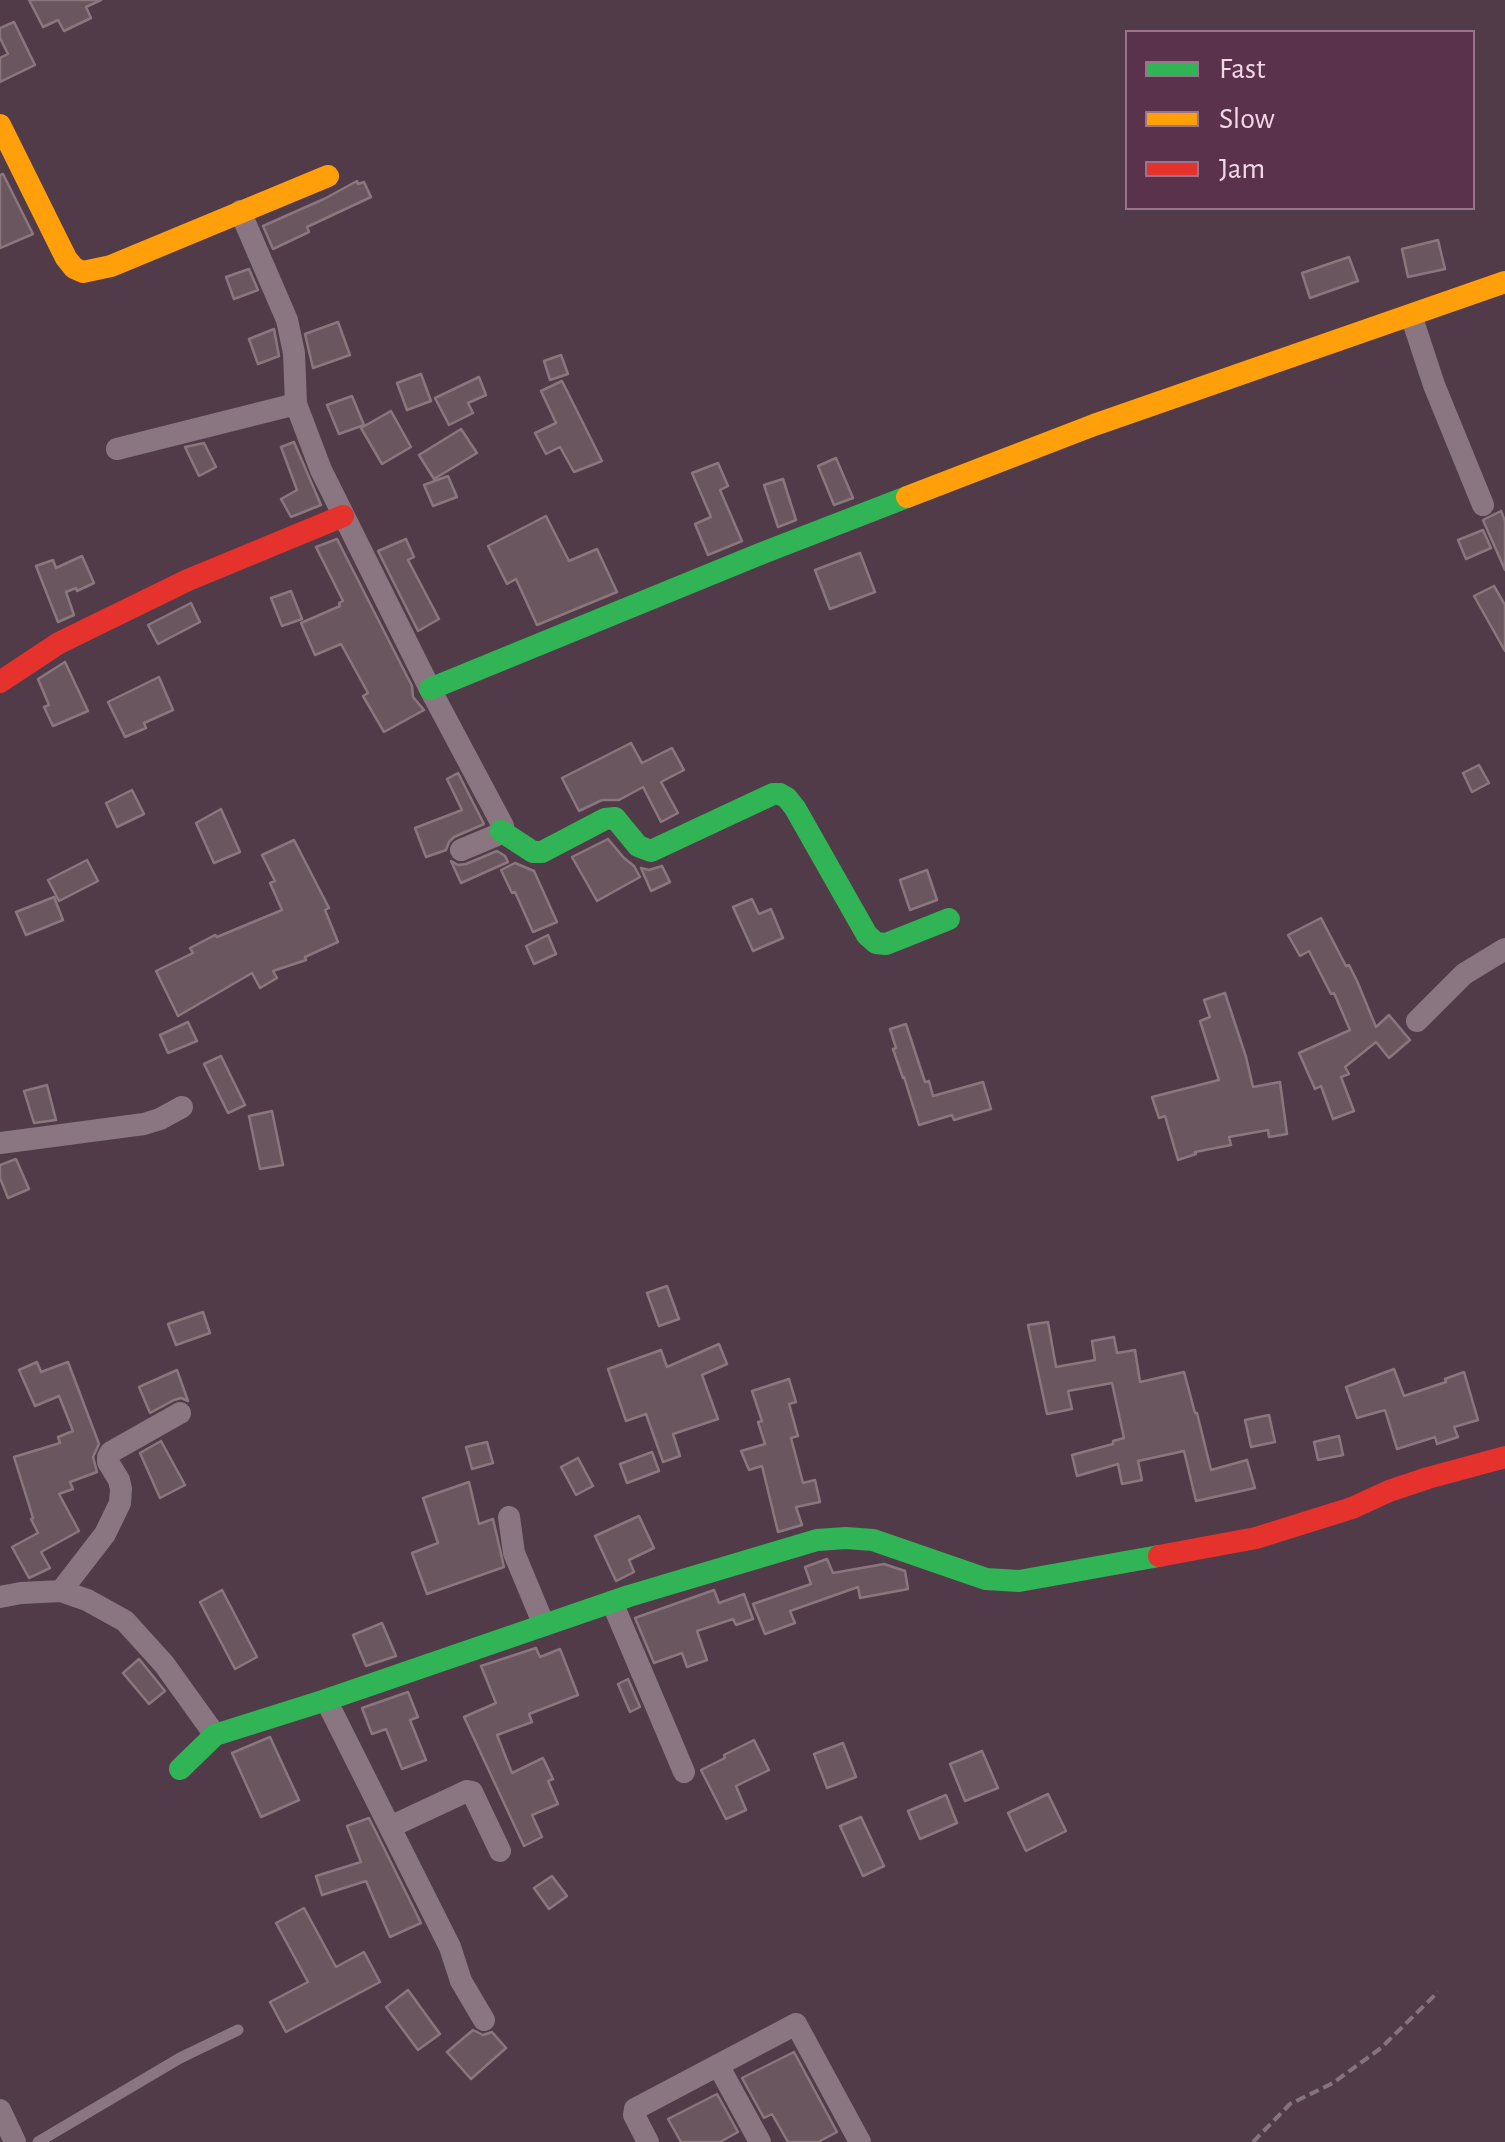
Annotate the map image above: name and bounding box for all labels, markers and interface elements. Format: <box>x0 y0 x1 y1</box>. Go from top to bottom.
legend <box>1125 30 1475 210</box>
text: Fast <box>1219 54 1266 84</box>
text: Slow <box>1219 104 1275 134</box>
text: Jam <box>1219 154 1265 184</box>

